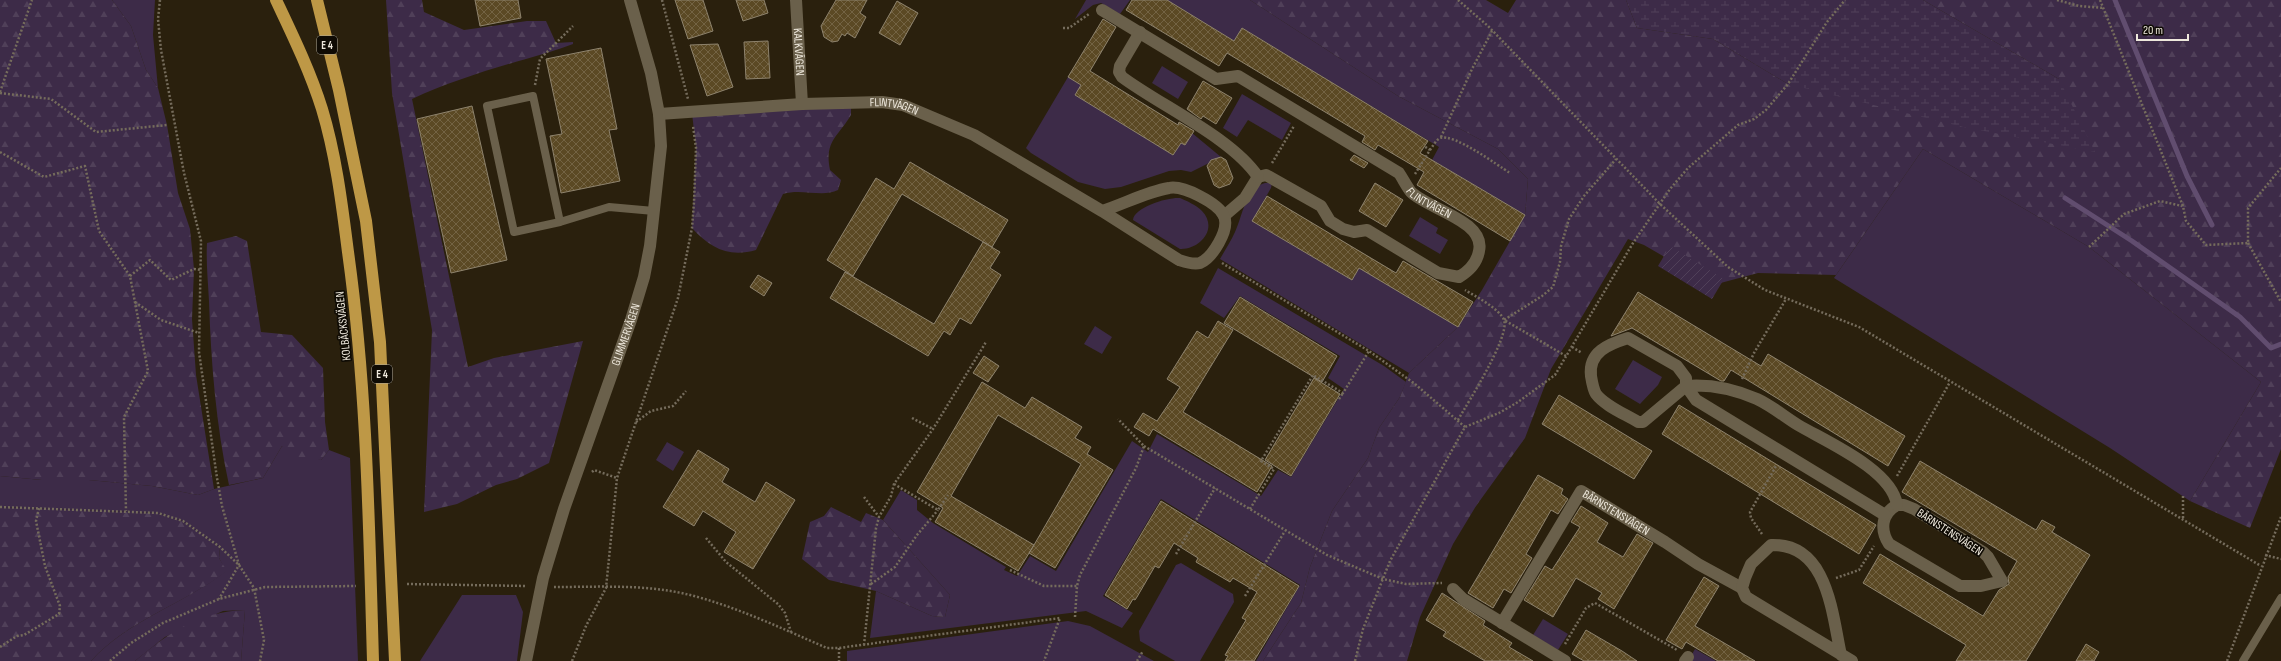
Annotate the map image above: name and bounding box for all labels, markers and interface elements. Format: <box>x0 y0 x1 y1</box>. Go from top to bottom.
scale bar <box>2137 16 2188 42</box>
text: 20 m <box>2143 23 2163 38</box>
street label: KALKVÄGEN <box>790 28 807 76</box>
road number: E 4 <box>317 36 337 54</box>
street label: FLINTVÄGEN <box>870 95 921 119</box>
street label: FLINTVÄGEN <box>1402 185 1454 222</box>
street label: KOLBÄCKSVÄGEN <box>332 291 355 361</box>
street label: GLIMMERVÄGEN <box>608 302 644 368</box>
road number: E 4 <box>372 365 392 383</box>
street label: BÄRNSTENSVÄGEN <box>1580 487 1652 539</box>
street label: BÄRNSTENSVÄGEN <box>1914 506 1985 559</box>

